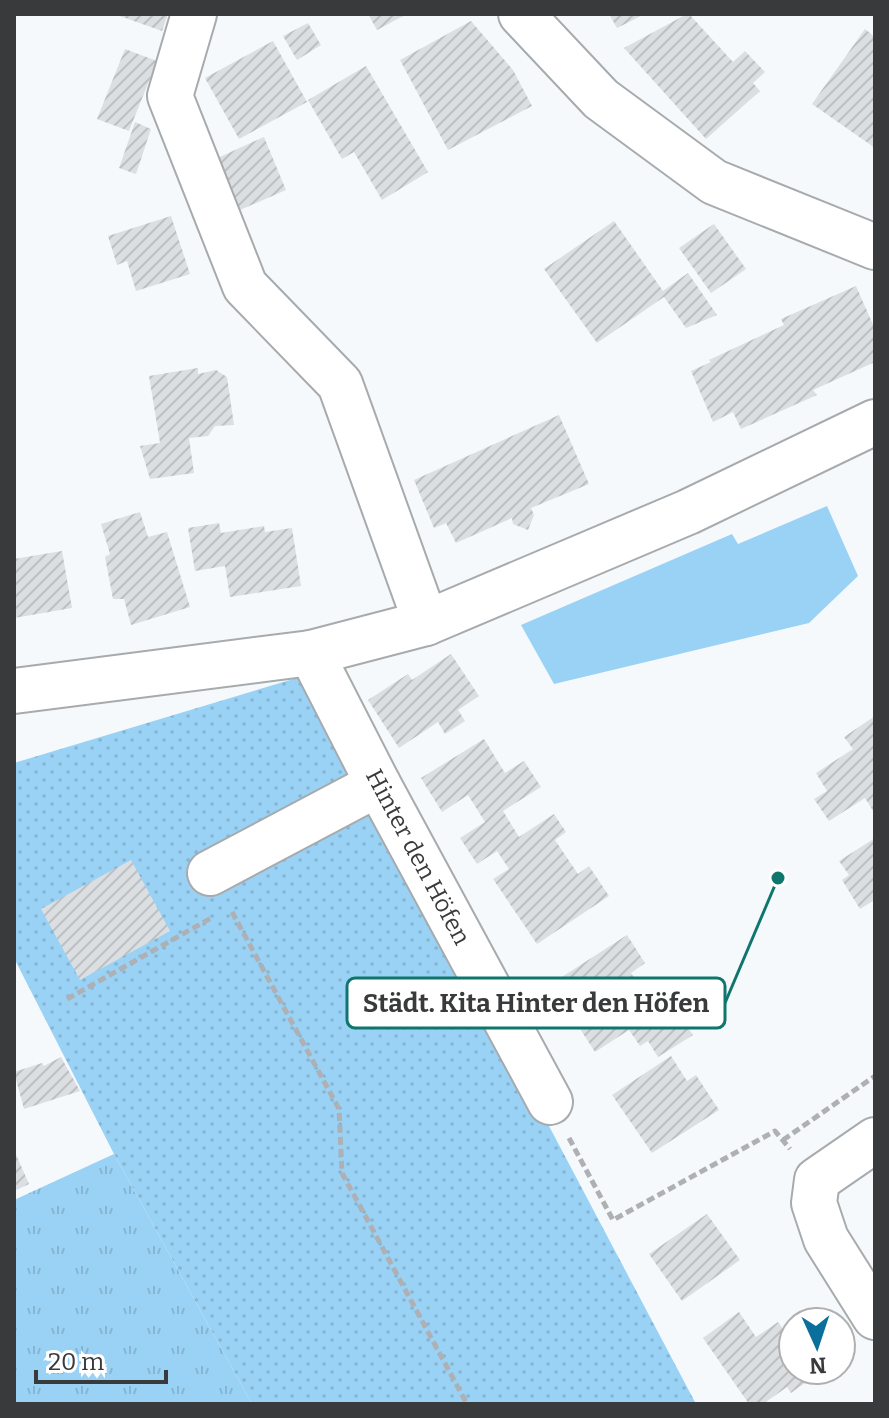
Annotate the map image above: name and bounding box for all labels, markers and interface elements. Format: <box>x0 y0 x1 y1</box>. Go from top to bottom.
street label: Hinter den Höfen <box>360 764 476 950</box>
callout: Städt. Kita Hinter den Höfen <box>347 978 725 1028</box>
text: Städt. Kita Hinter den Höfen <box>363 988 709 1019</box>
north arrow <box>777 1306 857 1386</box>
scale bar <box>36 1334 166 1384</box>
text: 20 m <box>48 1348 104 1376</box>
text: N <box>809 1352 827 1379</box>

